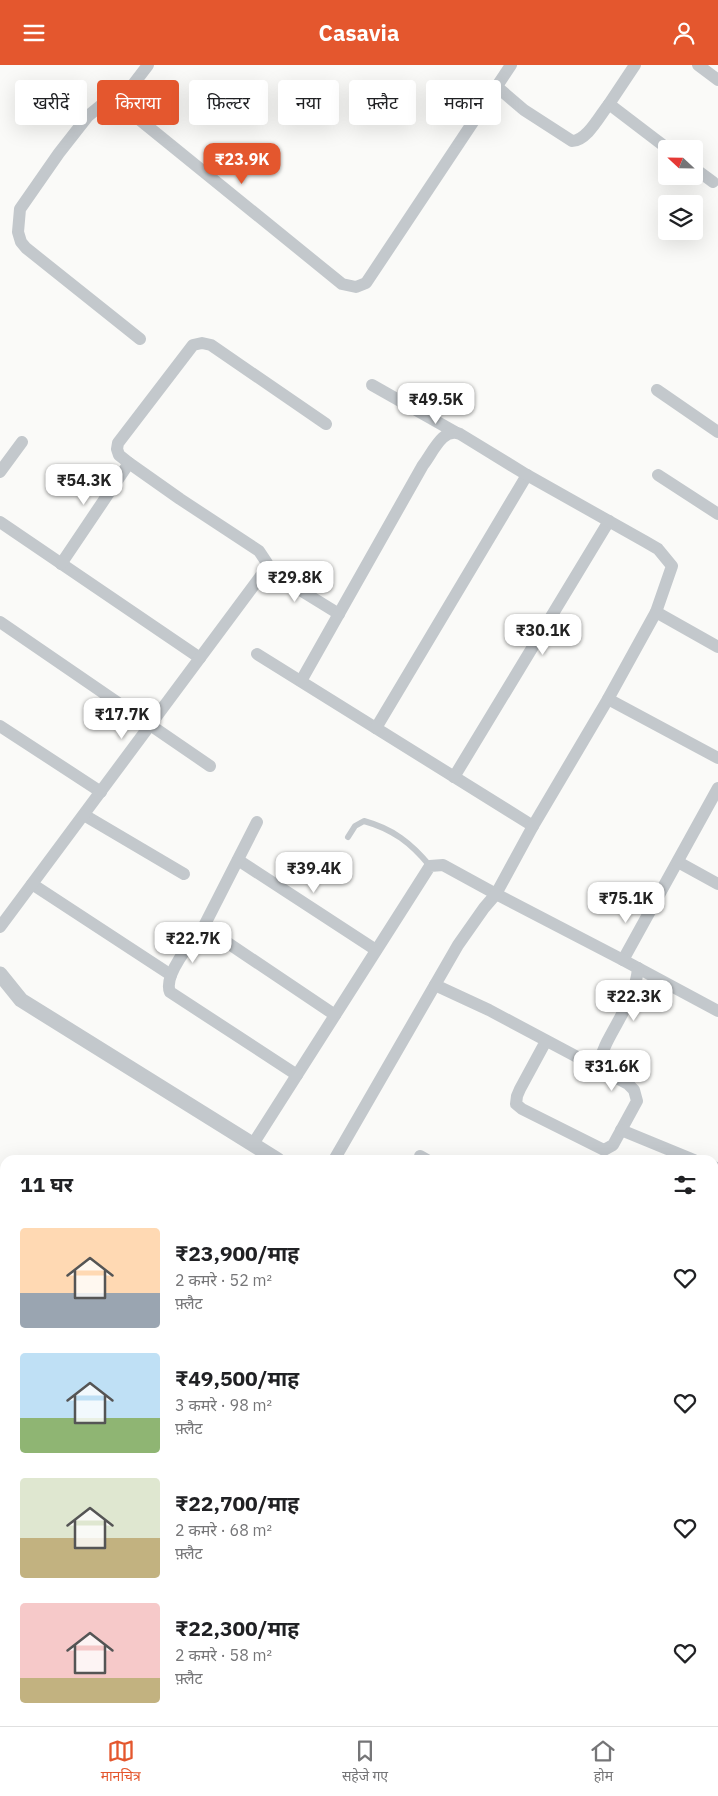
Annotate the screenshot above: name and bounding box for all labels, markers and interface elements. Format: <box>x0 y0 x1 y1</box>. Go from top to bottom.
text: Casavia <box>319 18 399 47</box>
icon: menu <box>20 19 48 47</box>
icon: person <box>670 19 698 47</box>
chip: खरीदें <box>15 80 87 125</box>
chip: किराया <box>97 80 179 125</box>
chip: फ़िल्टर <box>189 80 268 125</box>
chip: नया <box>278 80 339 125</box>
chip: फ़्लैट <box>349 80 416 125</box>
chip: मकान <box>426 80 501 125</box>
north arrow <box>658 140 702 185</box>
map controls <box>658 140 703 240</box>
pin: ₹23.9K <box>201 143 283 185</box>
text: ₹23.9K <box>215 149 269 169</box>
button: layers <box>658 195 703 240</box>
pin: ₹49.5K <box>395 383 477 425</box>
text: ₹49.5K <box>409 389 463 409</box>
pin: ₹54.3K <box>43 463 125 506</box>
text: ₹54.3K <box>57 470 111 490</box>
pin: ₹29.8K <box>254 561 336 603</box>
text: ₹29.8K <box>268 567 322 587</box>
pin: ₹30.1K <box>502 613 584 656</box>
text: ₹30.1K <box>516 620 570 640</box>
pin: ₹17.7K <box>81 697 163 740</box>
text: ₹17.7K <box>95 704 149 724</box>
pin: ₹39.4K <box>273 851 355 894</box>
text: ₹39.4K <box>287 858 341 878</box>
pin: ₹75.1K <box>585 881 667 924</box>
text: ₹75.1K <box>599 888 653 908</box>
pin: ₹22.7K <box>152 921 234 964</box>
text: ₹22.7K <box>166 928 220 948</box>
pin: ₹22.3K <box>593 979 675 1022</box>
text: ₹22.3K <box>607 986 661 1006</box>
pin: ₹31.6K <box>571 1049 653 1092</box>
text: ₹31.6K <box>585 1056 639 1076</box>
text: 11 घर <box>20 1170 73 1198</box>
icon: filters <box>671 1171 699 1199</box>
text: ₹23,900/माह <box>175 1239 299 1267</box>
icon: home <box>60 1248 120 1308</box>
icon: heart <box>671 1264 699 1292</box>
text: 2 कमरे · 52 m² <box>175 1270 272 1290</box>
text: फ़्लैट <box>175 1293 203 1313</box>
text: ₹49,500/माह <box>175 1364 299 1392</box>
icon: home <box>60 1373 120 1433</box>
icon: heart <box>671 1389 699 1417</box>
text: 3 कमरे · 98 m² <box>175 1395 272 1415</box>
text: फ़्लैट <box>175 1418 203 1438</box>
text: ₹22,700/माह <box>175 1489 299 1517</box>
icon: home <box>60 1498 120 1558</box>
icon: heart <box>671 1514 699 1542</box>
text: 2 कमरे · 68 m² <box>175 1520 272 1540</box>
text: फ़्लैट <box>175 1543 203 1563</box>
text: ₹22,300/माह <box>175 1614 299 1642</box>
icon: home <box>60 1623 120 1683</box>
icon: heart <box>671 1639 699 1667</box>
text: 2 कमरे · 58 m² <box>175 1645 272 1665</box>
text: फ़्लैट <box>175 1668 203 1688</box>
tab: मानचित्र <box>101 1737 141 1787</box>
tab: सहेजे गए <box>342 1737 388 1787</box>
tab: होम <box>589 1737 617 1787</box>

